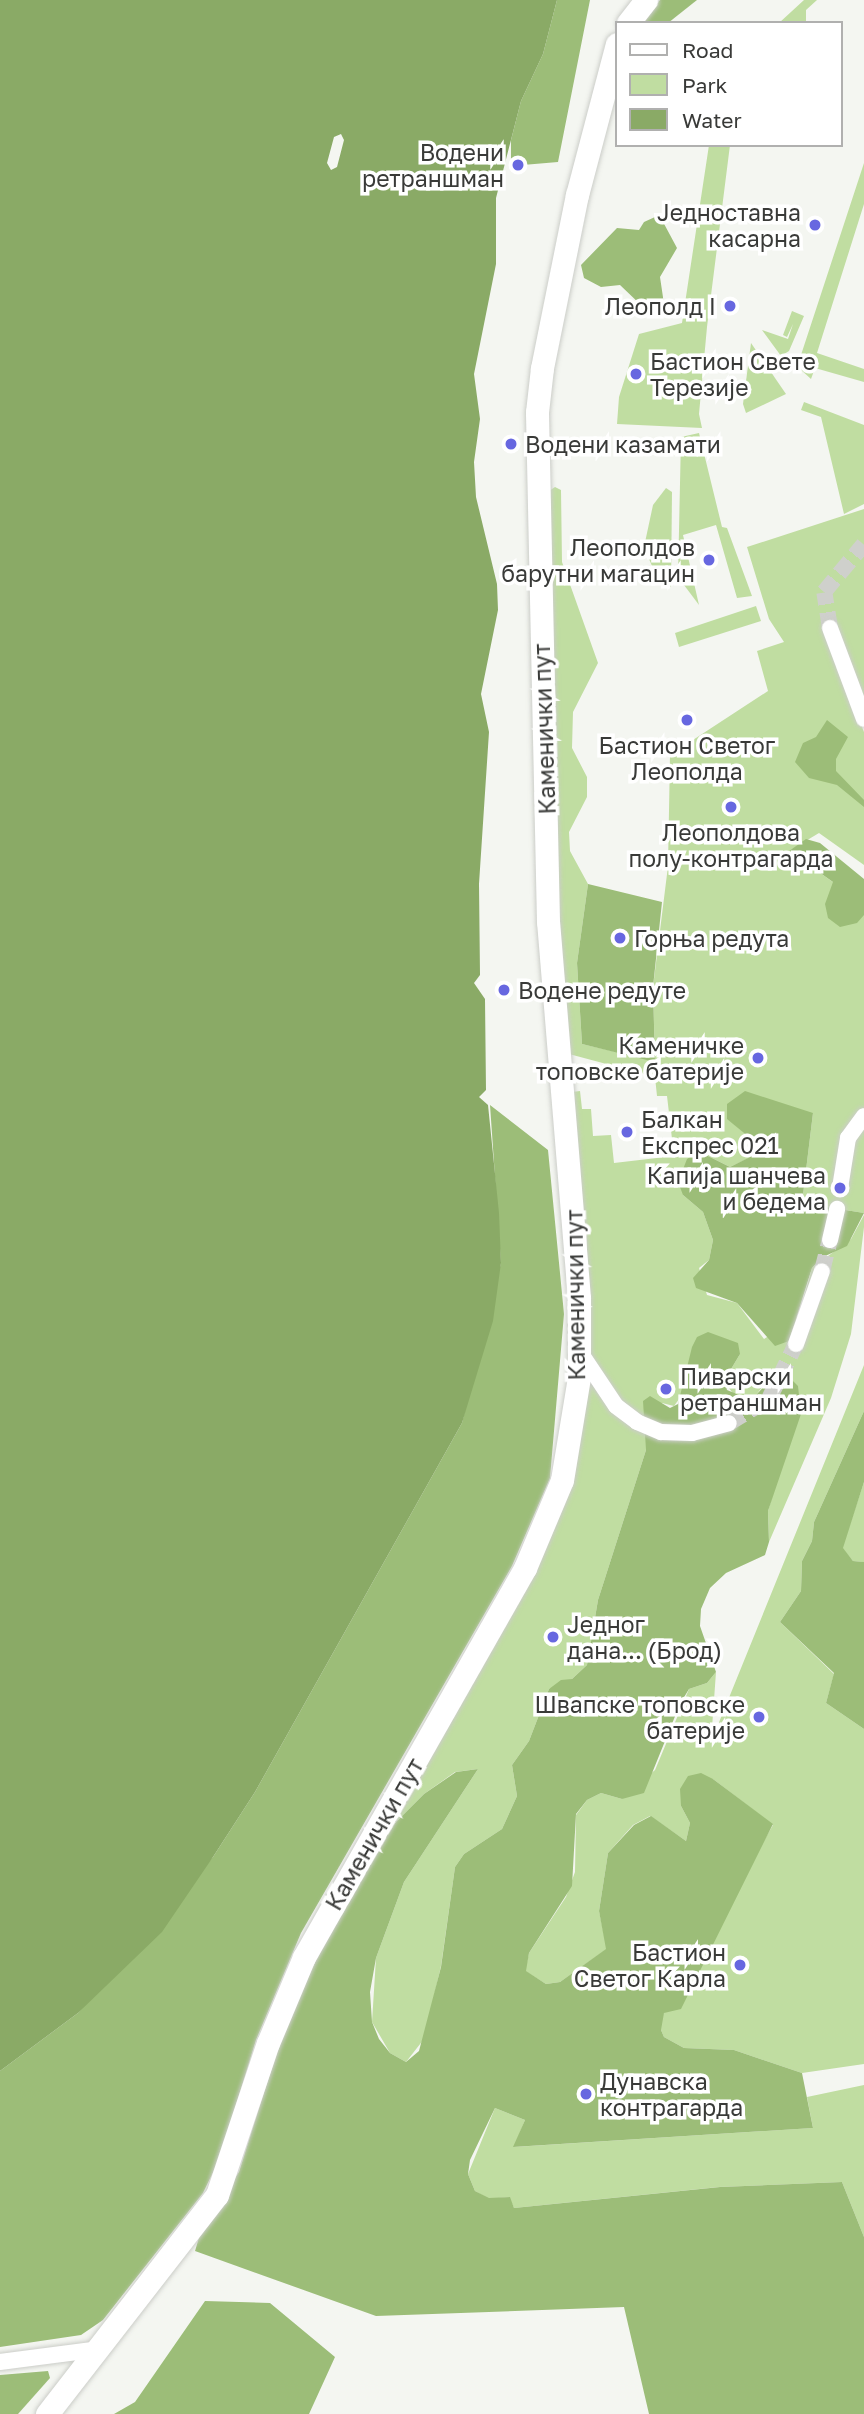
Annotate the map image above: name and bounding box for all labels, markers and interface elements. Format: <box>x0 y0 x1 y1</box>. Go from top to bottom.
legend <box>616 21 843 147</box>
text: Road <box>682 37 733 63</box>
text: Park <box>682 72 727 98</box>
text: Water <box>682 107 742 133</box>
place label: Водени ретраншман <box>362 138 504 192</box>
marker: Водени ретраншман <box>510 157 526 173</box>
place label: Једноставна касарна <box>657 198 801 252</box>
marker: Једноставна касарна <box>807 217 823 233</box>
place label: Леополд I <box>605 292 716 320</box>
marker: Леополд I <box>722 298 738 314</box>
place label: Бастион Свете Терезије <box>650 347 816 401</box>
marker: Бастион Свете Терезије <box>628 366 644 382</box>
place label: Водени казамати <box>525 430 721 458</box>
marker: Водени казамати <box>503 436 519 452</box>
place label: Леополдов барутни магацин <box>501 533 695 587</box>
marker: Леополдов барутни магацин <box>701 552 717 568</box>
street label: Каменички пут <box>527 643 561 815</box>
marker: Бастион Светог Леополда <box>679 712 695 728</box>
place label: Бастион Светог Леополда <box>599 731 775 785</box>
marker: Леополдова полу-контрагарда <box>723 799 739 815</box>
place label: Леополдова полу-контрагарда <box>628 818 834 872</box>
place label: Горња редута <box>634 924 789 952</box>
marker: Горња редута <box>612 930 628 946</box>
place label: Водене редуте <box>518 976 686 1004</box>
marker: Водене редуте <box>496 982 512 998</box>
place label: Каменичке топовске батерије <box>536 1031 744 1085</box>
marker: Каменичке топовске батерије <box>750 1050 766 1066</box>
place label: Балкан Експрес 021 <box>641 1105 779 1159</box>
marker: Балкан Експрес 021 <box>619 1124 635 1140</box>
place label: Капија шанчева и бедема <box>647 1161 826 1215</box>
marker: Капија шанчева и бедема <box>832 1180 848 1196</box>
street label: Каменички пут <box>560 1209 590 1381</box>
place label: Пиварски ретраншман <box>680 1362 822 1416</box>
marker: Пиварски ретраншман <box>658 1381 674 1397</box>
place label: Једног дана... (Брод) <box>567 1610 722 1664</box>
marker: Једног дана... (Брод) <box>545 1629 561 1645</box>
place label: Швапске топовске батерије <box>534 1690 745 1744</box>
marker: Швапске топовске батерије <box>751 1709 767 1725</box>
street label: Каменички пут <box>319 1753 429 1915</box>
place label: Бастион Светог Карла <box>574 1938 726 1992</box>
marker: Бастион Светог Карла <box>732 1957 748 1973</box>
place label: Дунавска контрагарда <box>600 2067 743 2121</box>
marker: Дунавска контрагарда <box>578 2086 594 2102</box>

